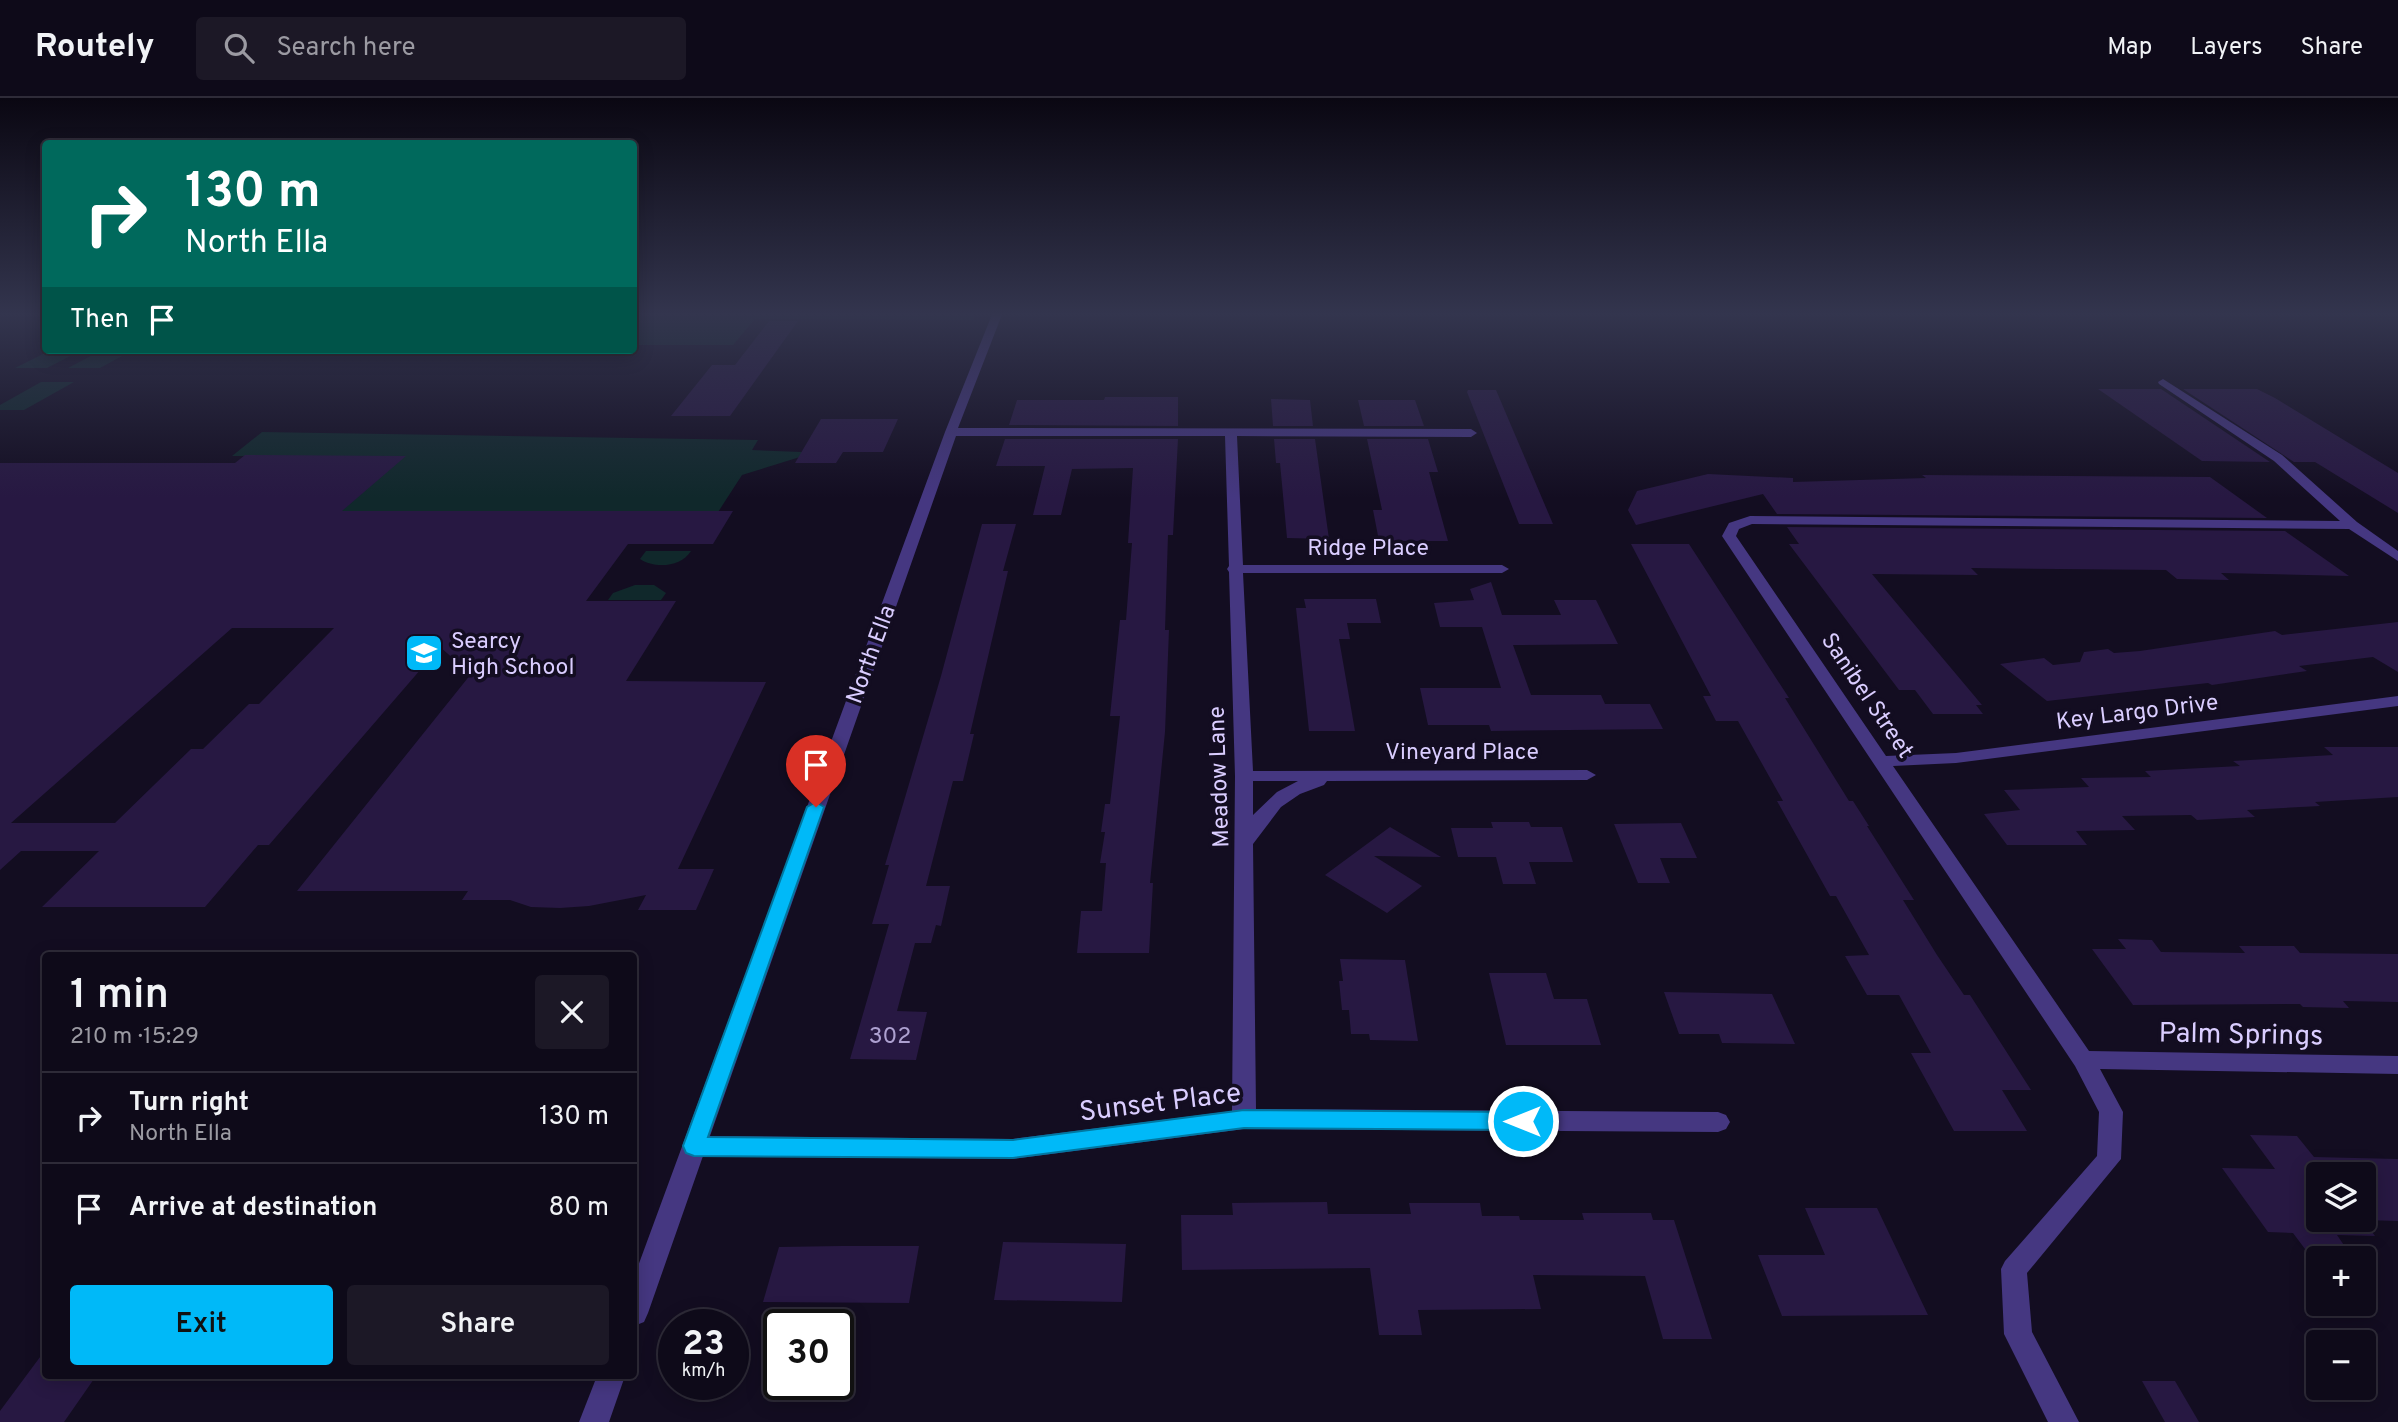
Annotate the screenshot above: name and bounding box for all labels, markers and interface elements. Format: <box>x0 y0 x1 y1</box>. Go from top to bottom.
search box <box>196 17 686 80</box>
text: Routely <box>35 27 154 69</box>
icon: search <box>220 29 258 67</box>
text: Search here <box>276 32 415 65</box>
text: Map <box>2107 33 2152 63</box>
text: Layers <box>2190 33 2262 63</box>
text: Share <box>2300 33 2363 63</box>
text: 130 m <box>185 163 321 225</box>
icon: right <box>70 168 161 259</box>
text: North Ella <box>185 224 328 264</box>
icon: arrive <box>143 301 181 339</box>
text: Then <box>70 304 129 337</box>
street label: Ridge Place <box>1307 535 1429 564</box>
street label: North Ella <box>841 602 904 708</box>
place label: Searcy High School <box>451 628 574 683</box>
street label: Sanibel Street <box>1813 628 1919 765</box>
school or university icon: Searcy High School <box>403 632 445 674</box>
street label: Key Largo Drive <box>2055 689 2220 738</box>
street label: Meadow Lane <box>1204 706 1237 848</box>
pin <box>786 735 846 807</box>
street label: Vineyard Place <box>1385 739 1539 768</box>
icon: arrive <box>797 746 835 784</box>
text: 1 min <box>70 970 169 1023</box>
button: close <box>535 975 609 1049</box>
street label: Palm Springs <box>2158 1017 2324 1055</box>
text: 210 m · 15:29 <box>70 1023 199 1052</box>
house number: 302 <box>869 1023 911 1052</box>
street label: Sunset Place <box>1077 1076 1243 1132</box>
position arrow <box>1486 1084 1560 1158</box>
text: Turn right <box>129 1087 249 1120</box>
icon: right <box>70 1099 108 1137</box>
text: 130 m <box>539 1101 609 1134</box>
text: North Ella <box>129 1120 232 1149</box>
map controls <box>2306 1162 2376 1400</box>
button: layers <box>2306 1162 2376 1232</box>
icon: arrive <box>70 1190 108 1228</box>
text: Arrive at destination <box>129 1192 377 1225</box>
text: 80 m <box>549 1192 609 1225</box>
button: + <box>2306 1246 2376 1316</box>
button: Exit <box>70 1285 333 1365</box>
button: Share <box>347 1285 609 1365</box>
speed limit sign: 30 <box>763 1309 854 1400</box>
text: 23 <box>682 1323 725 1367</box>
button: − <box>2306 1330 2376 1400</box>
text: km/h <box>682 1360 725 1383</box>

